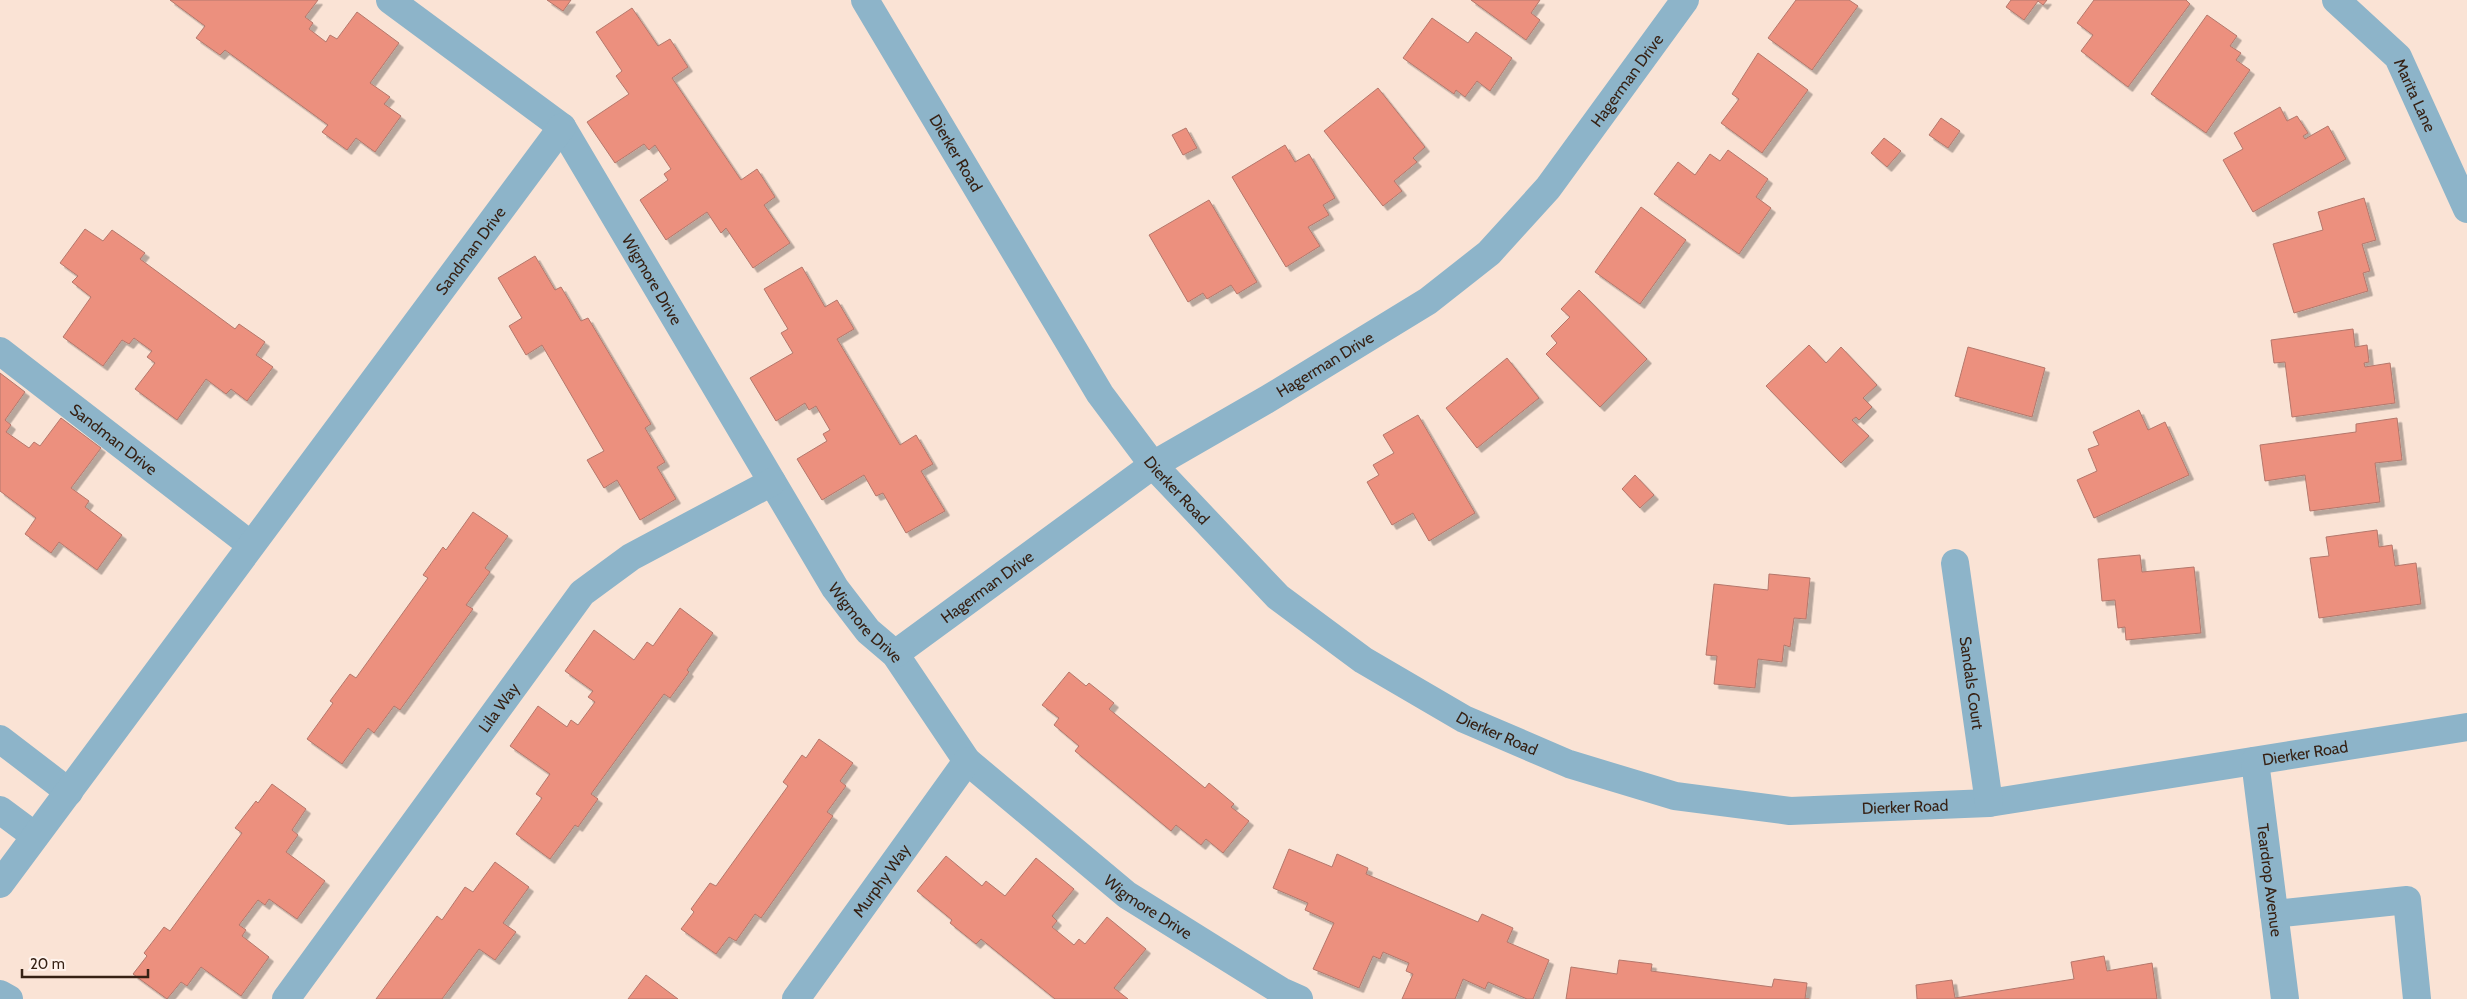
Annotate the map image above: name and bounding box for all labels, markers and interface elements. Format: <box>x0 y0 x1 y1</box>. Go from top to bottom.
street label: Hagerman Drive <box>1587 30 1667 131</box>
street label: Marita Lane <box>2390 56 2440 135</box>
street label: Dierker Road <box>925 111 986 195</box>
street label: Sandman Drive <box>432 203 510 299</box>
street label: Wigmore Drive <box>618 231 686 328</box>
street label: Hagerman Drive <box>1273 328 1377 401</box>
street label: Sandman Drive <box>66 400 161 479</box>
street label: Dierker Road <box>1140 453 1213 528</box>
street label: Hagerman Drive <box>937 547 1037 627</box>
street label: Wigmore Drive <box>824 579 907 666</box>
street label: Sandals Court <box>1955 635 1988 731</box>
street label: Lila Way <box>475 679 523 736</box>
street label: Dierker Road <box>1453 708 1541 759</box>
street label: Dierker Road <box>2261 737 2349 769</box>
street label: Dierker Road <box>1861 796 1949 818</box>
street label: Teardrop Avenue <box>2253 822 2286 938</box>
street label: Murphy Way <box>849 841 914 921</box>
street label: Wigmore Drive <box>1100 871 1195 943</box>
scale bar <box>22 946 149 978</box>
text: 20 m <box>30 955 65 973</box>

